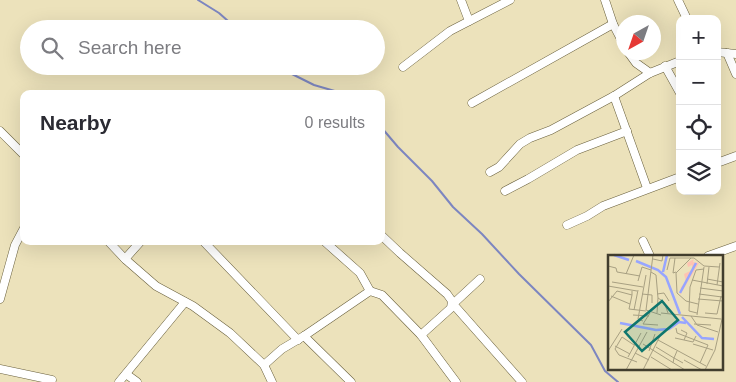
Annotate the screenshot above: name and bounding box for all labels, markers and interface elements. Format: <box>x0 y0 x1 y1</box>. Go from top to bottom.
north arrow <box>616 15 661 60</box>
map controls <box>676 15 721 195</box>
button: + <box>676 15 721 60</box>
search box <box>20 20 385 75</box>
icon: search <box>38 34 66 62</box>
text: Search here <box>78 37 182 58</box>
button: − <box>676 60 721 105</box>
button: locate <box>676 105 721 150</box>
text: Nearby <box>40 111 111 134</box>
text: 0 results <box>305 114 365 131</box>
button: layers <box>676 150 721 195</box>
inset map <box>608 255 724 370</box>

